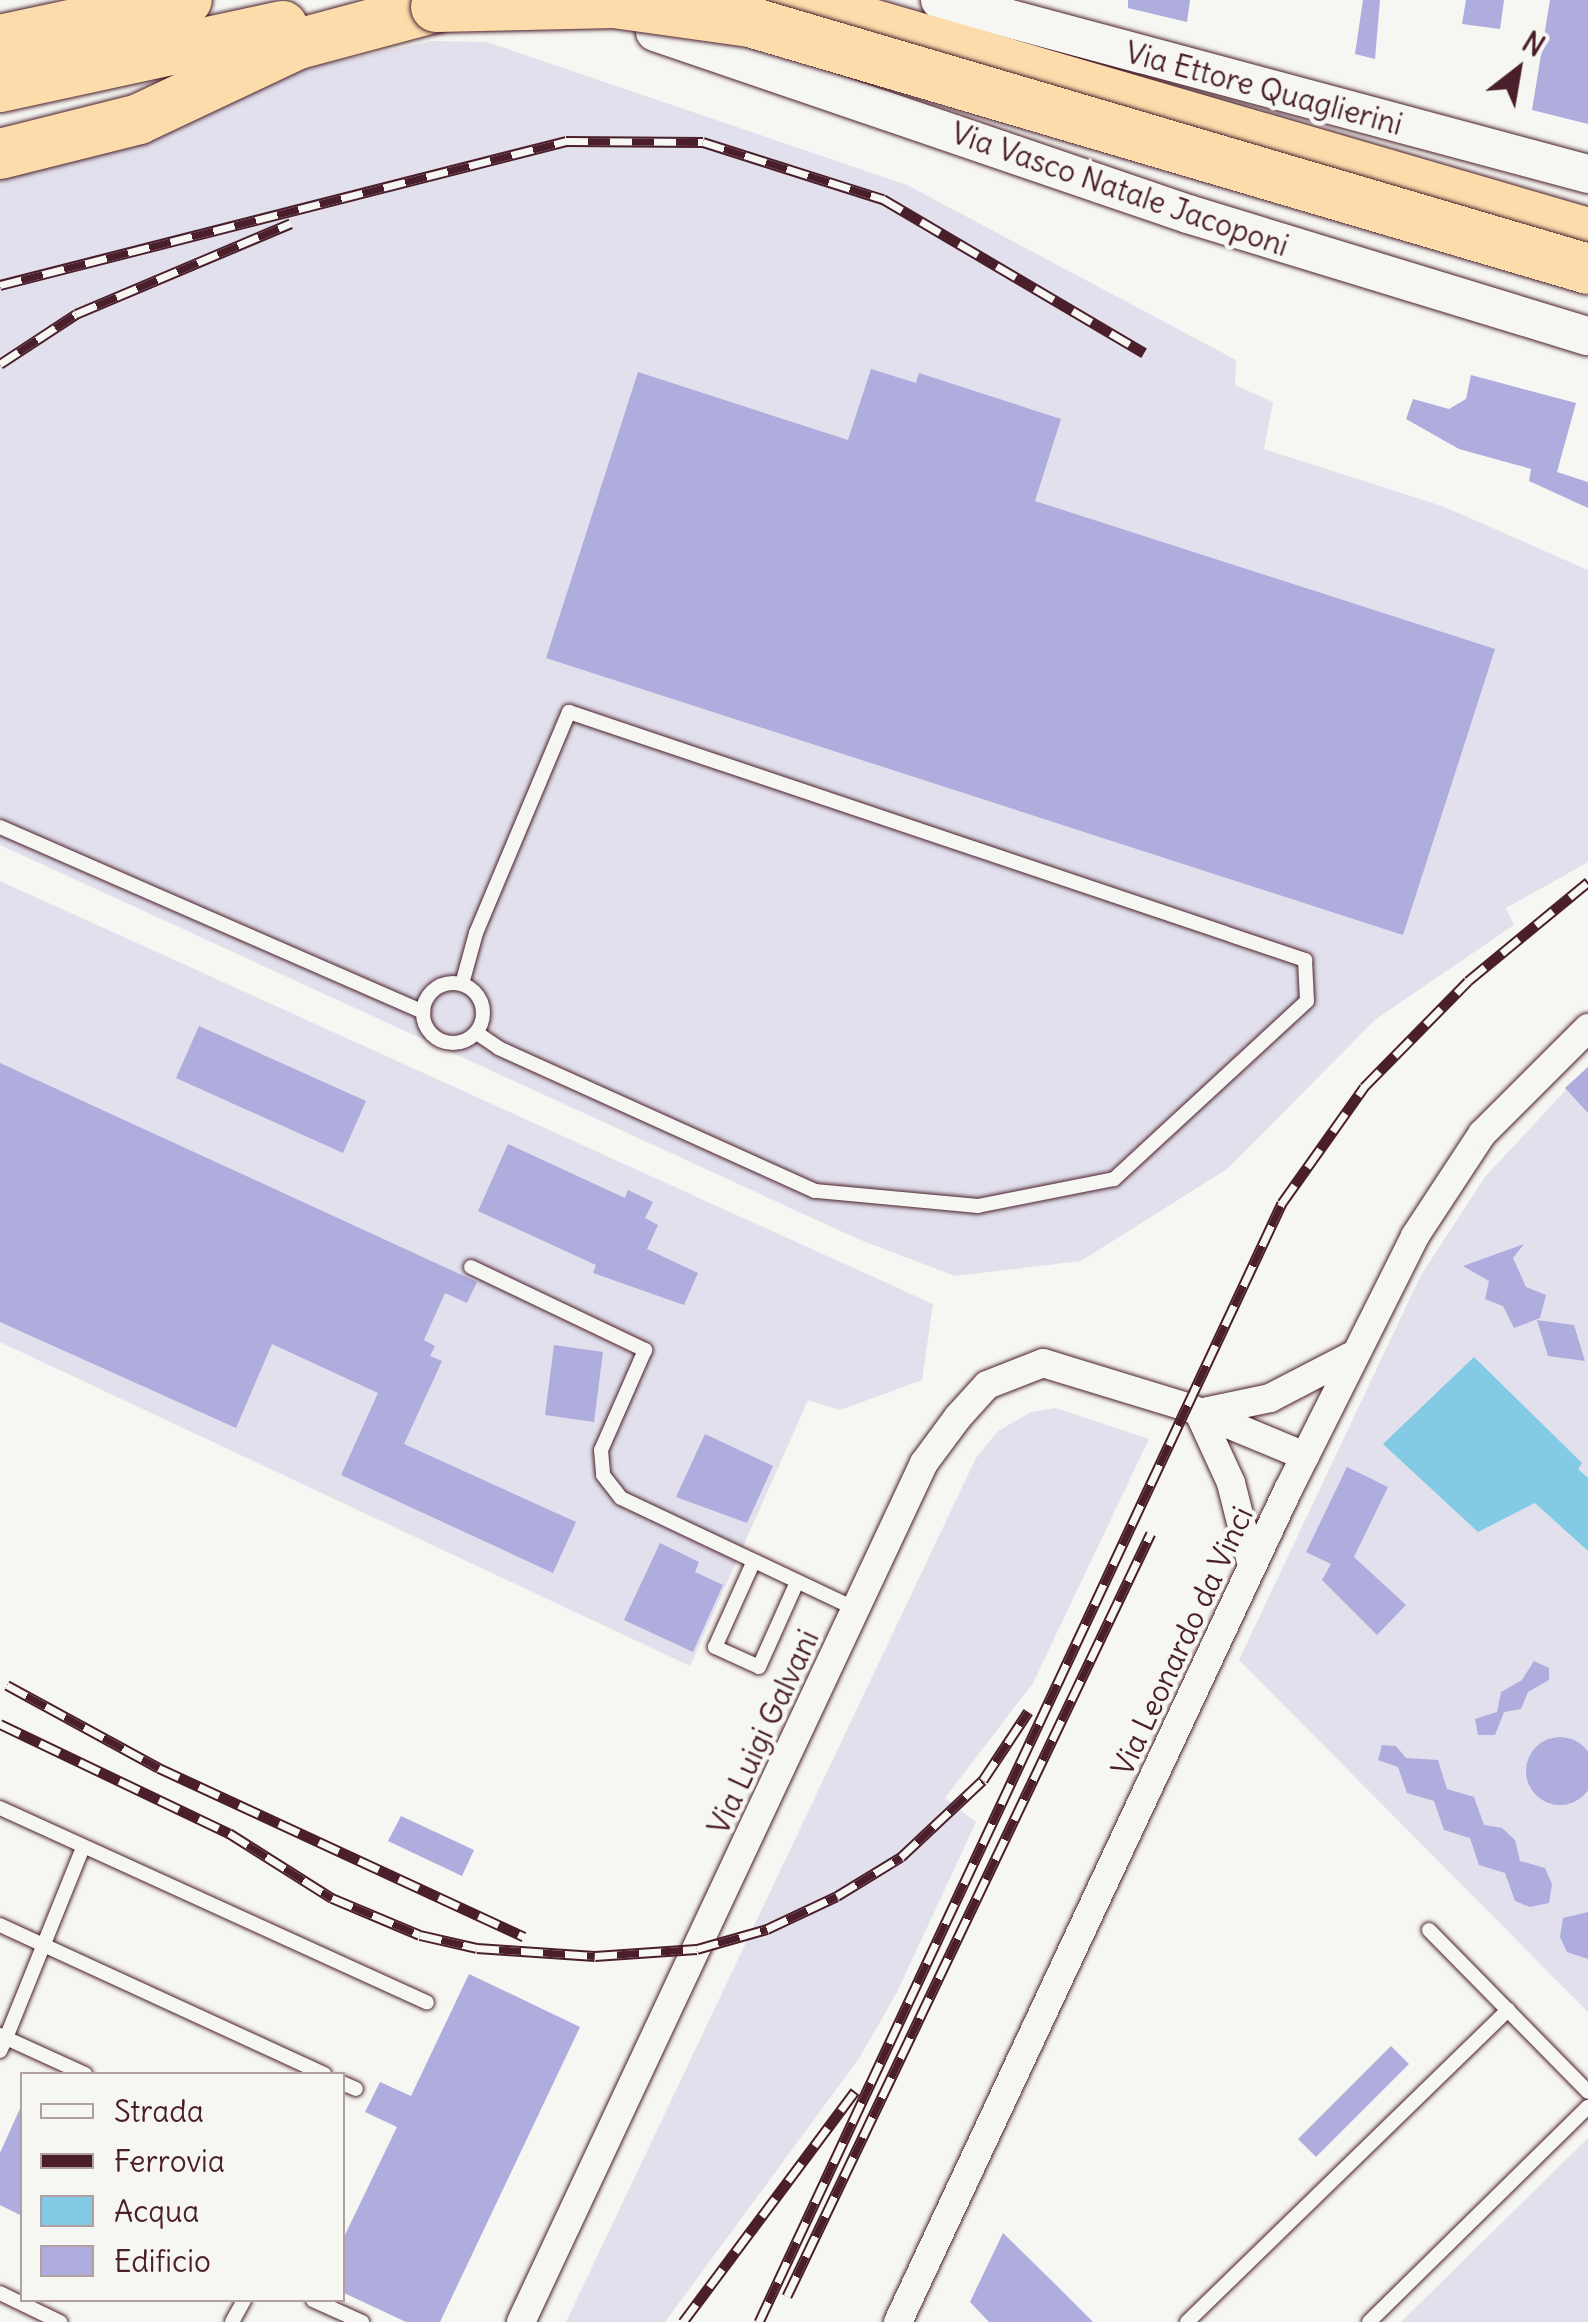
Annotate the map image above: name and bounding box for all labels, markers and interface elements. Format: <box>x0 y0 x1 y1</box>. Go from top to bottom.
north arrow <box>1468 20 1568 120</box>
text: N <box>1516 24 1551 65</box>
street label: Via Ettore Quaglierini <box>1122 34 1406 142</box>
street label: Via Vasco Natale Jacoponi <box>947 114 1293 264</box>
street label: Via Leonardo da Vinci <box>1104 1501 1260 1781</box>
street label: Via Luigi Galvani <box>700 1624 826 1840</box>
legend <box>20 2072 345 2302</box>
text: Strada <box>114 2092 204 2130</box>
text: Ferrovia <box>114 2142 225 2180</box>
text: Acqua <box>114 2192 199 2230</box>
text: Edificio <box>114 2242 211 2280</box>

